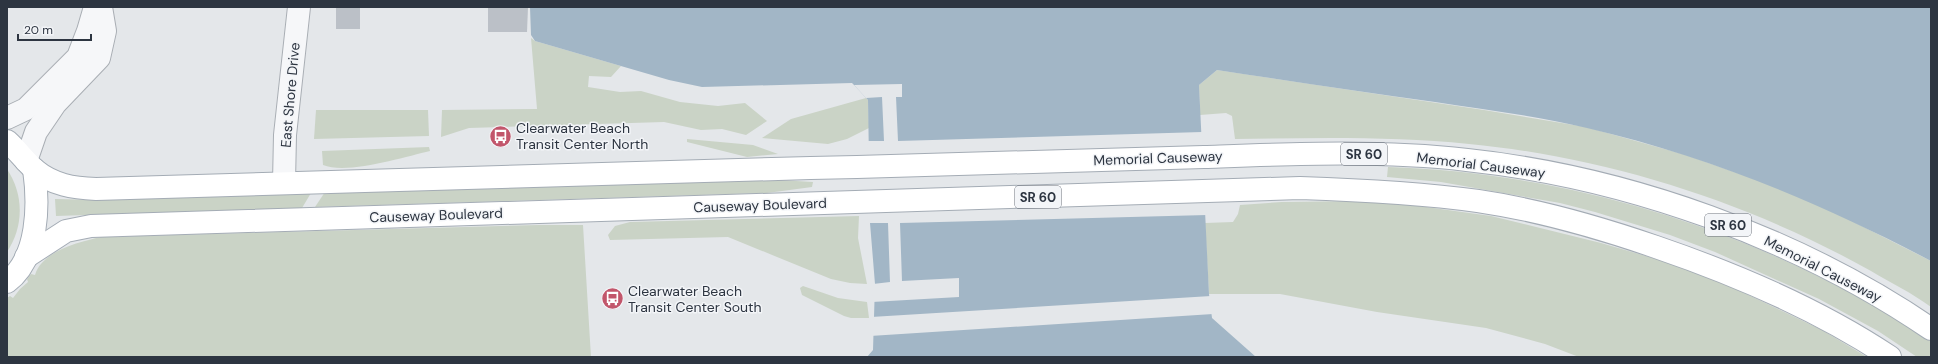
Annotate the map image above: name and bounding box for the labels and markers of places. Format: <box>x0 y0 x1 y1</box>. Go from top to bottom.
place label: Clearwater Beach Transit Center North <box>516 119 648 153</box>
bus stop icon: Clearwater Beach Transit Center North <box>487 123 513 149</box>
place label: Clearwater Beach Transit Center South <box>628 282 762 316</box>
bus stop icon: Clearwater Beach Transit Center South <box>600 286 626 312</box>

